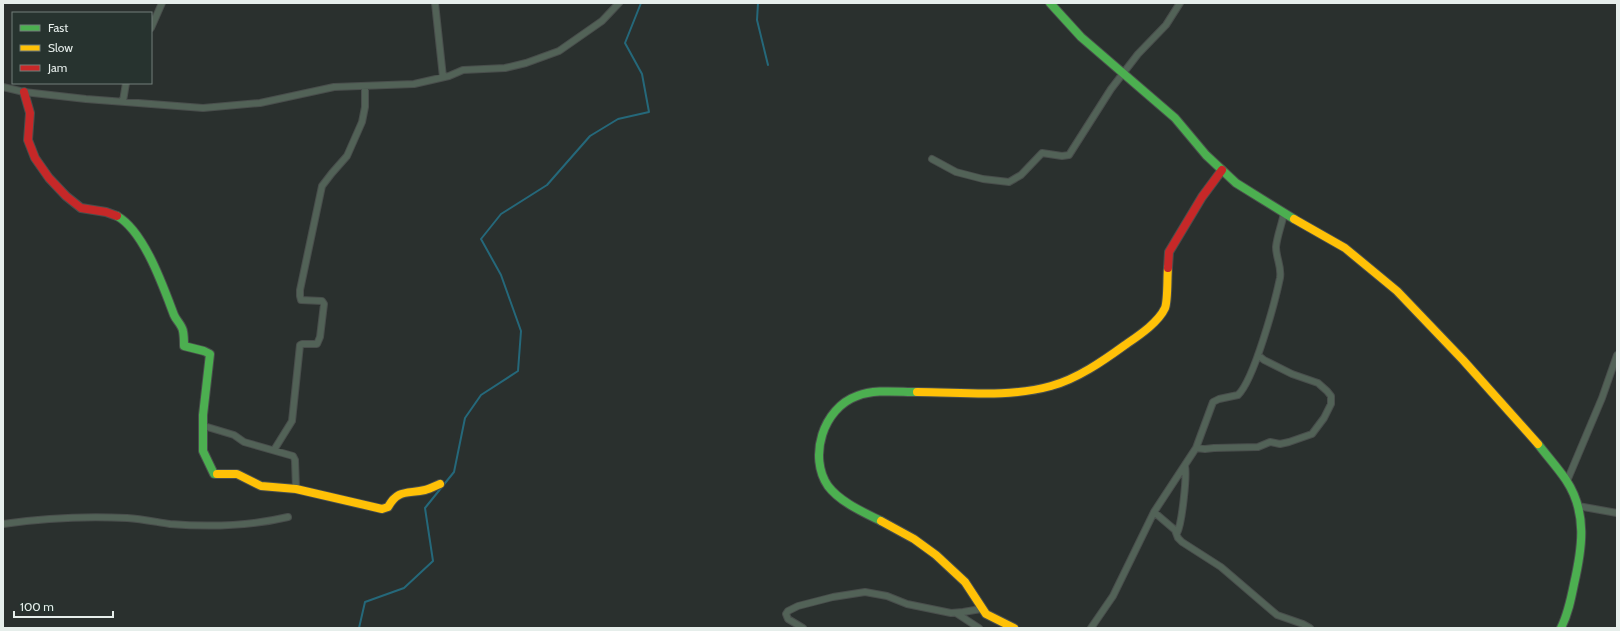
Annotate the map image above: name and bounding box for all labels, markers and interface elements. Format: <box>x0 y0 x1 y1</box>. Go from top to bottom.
legend <box>12 12 152 84</box>
text: Fast <box>48 20 68 35</box>
text: Slow <box>48 40 73 55</box>
text: Jam <box>47 60 67 75</box>
scale bar <box>14 593 113 619</box>
text: 100 m <box>20 599 54 614</box>

